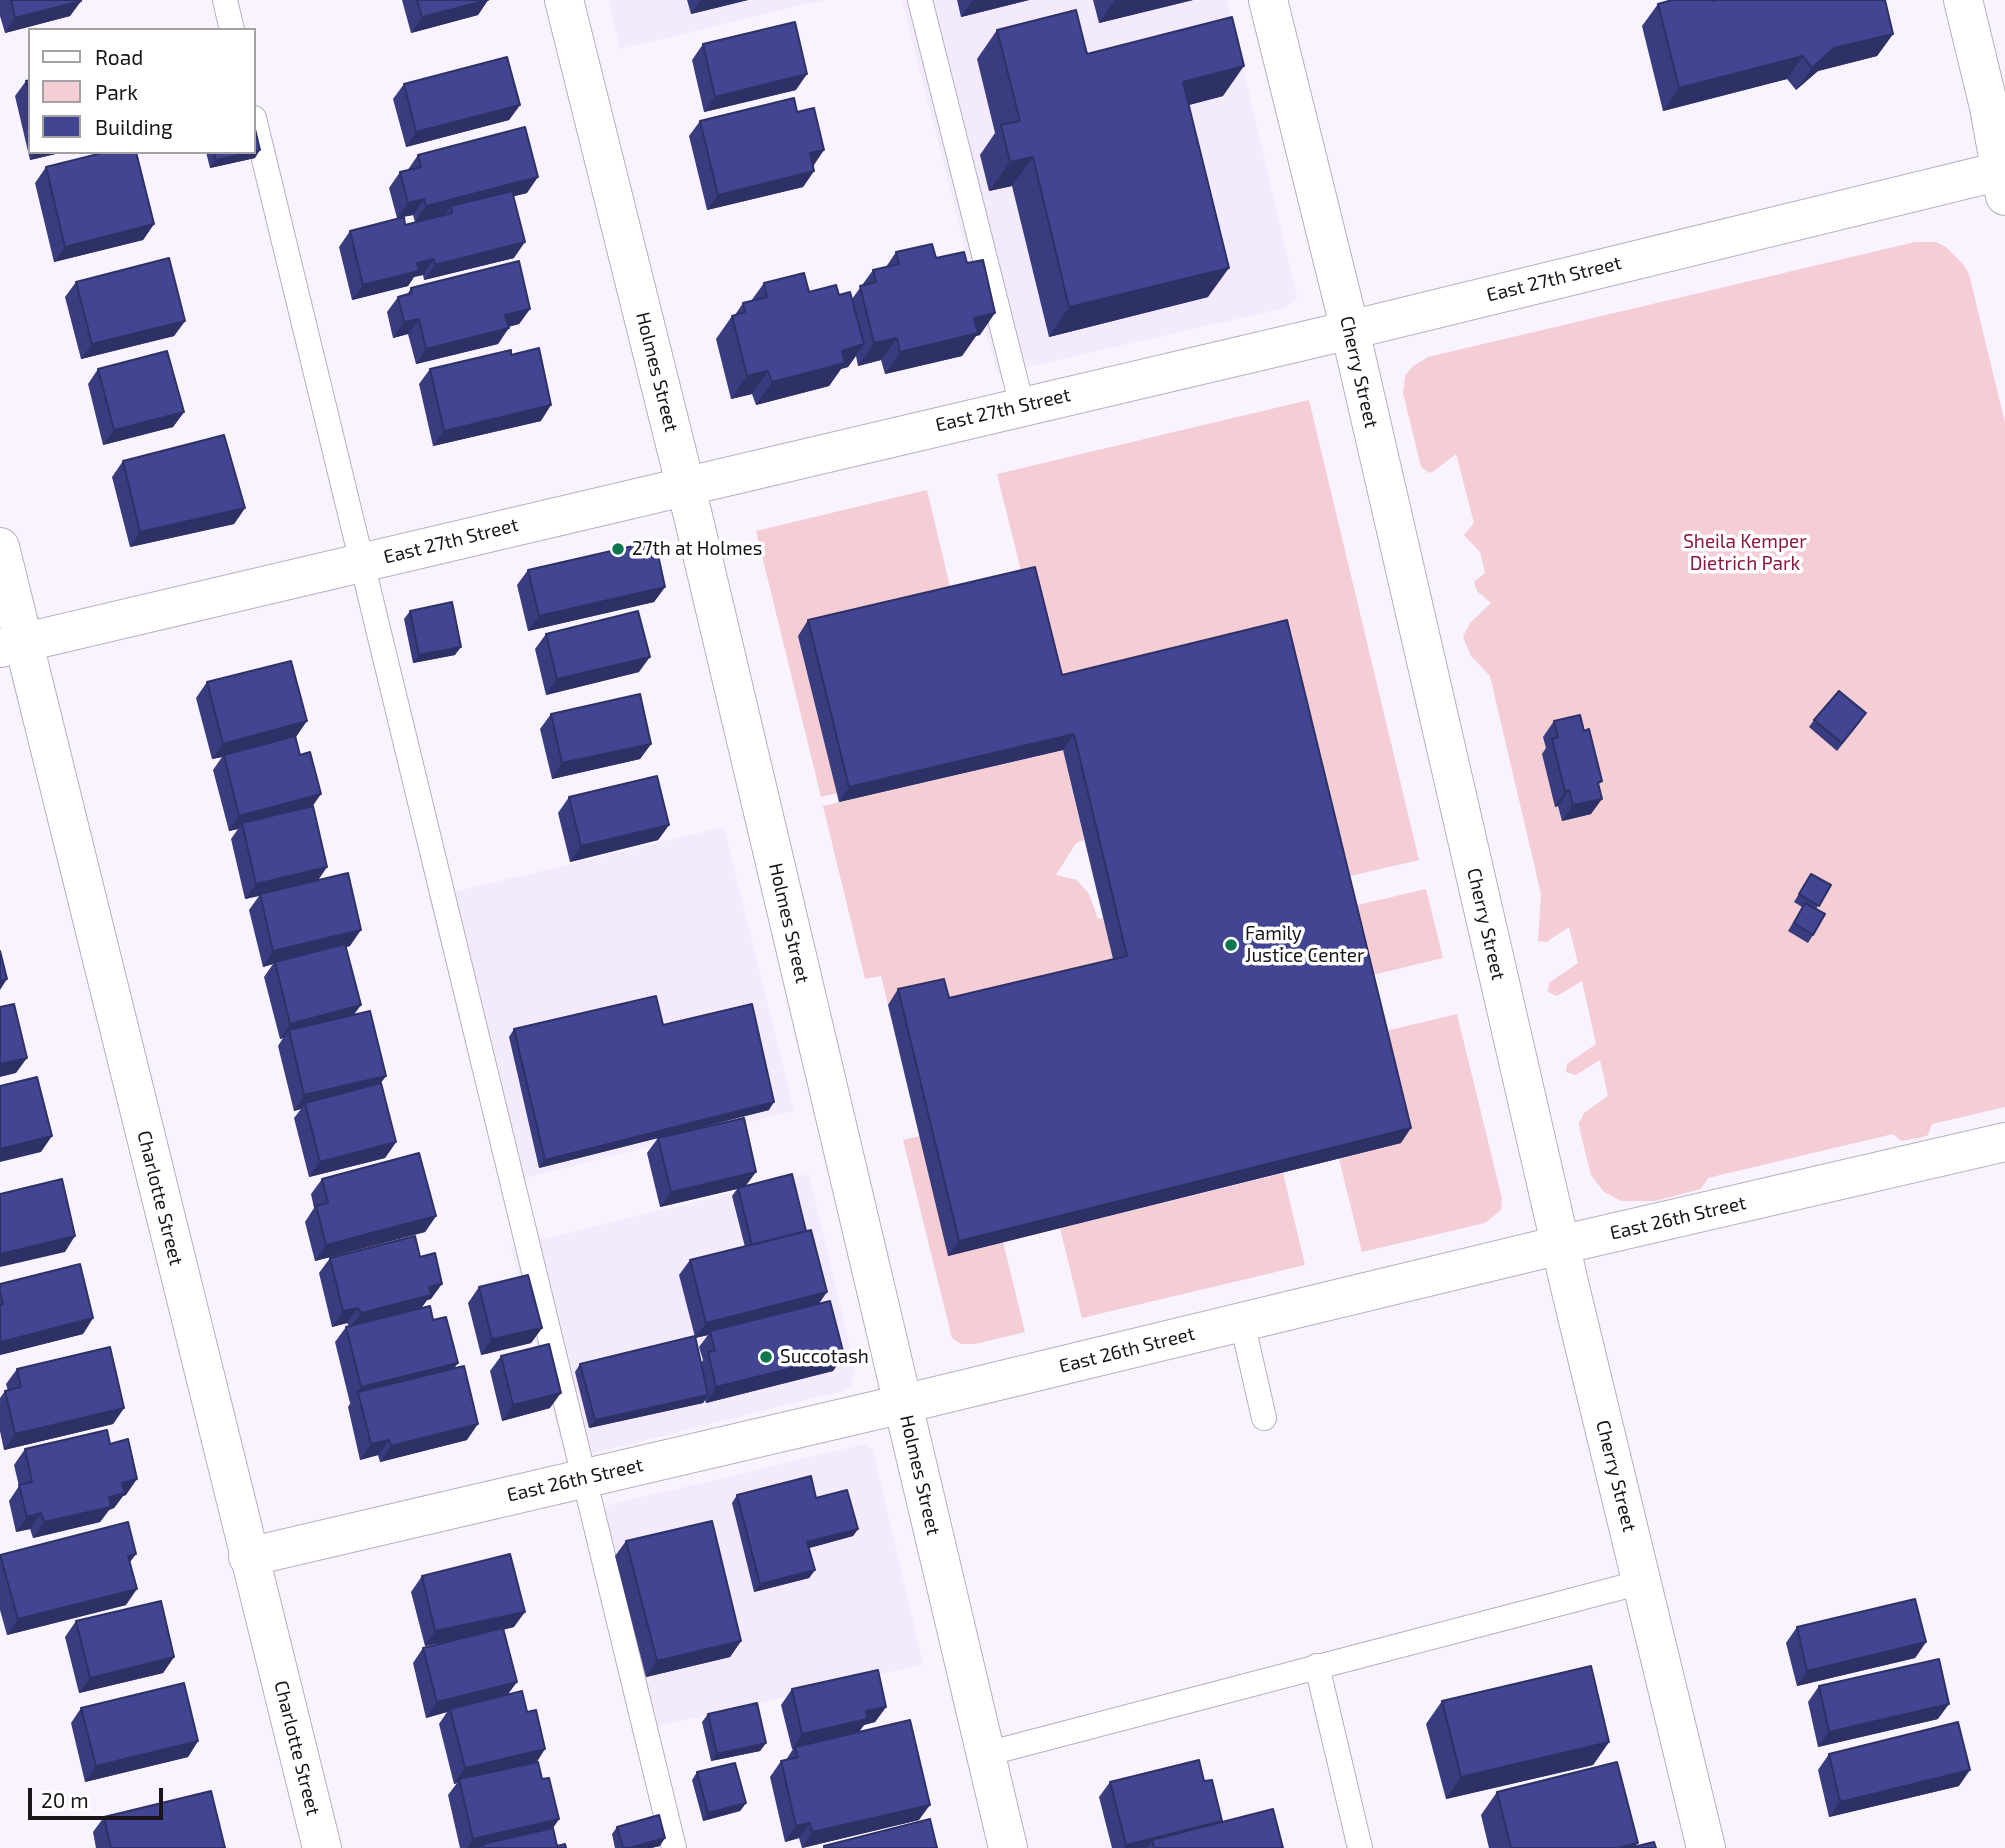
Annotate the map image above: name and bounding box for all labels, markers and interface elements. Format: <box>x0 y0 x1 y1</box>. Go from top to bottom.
legend <box>28 28 256 154</box>
text: Road <box>95 44 143 69</box>
text: Park <box>95 79 138 104</box>
text: Building <box>95 114 173 139</box>
street label: East 27th Street <box>1484 251 1624 307</box>
street label: Holmes Street <box>631 310 683 434</box>
street label: Cherry Street <box>1335 314 1383 430</box>
street label: East 27th Street <box>933 383 1073 437</box>
street label: East 27th Street <box>381 513 521 569</box>
park label: Sheila Kemper Dietrich Park <box>1683 531 1807 575</box>
place label: 27th at Holmes <box>632 538 762 560</box>
marker: 27th at Holmes <box>610 541 626 557</box>
street label: Holmes Street <box>764 861 814 985</box>
street label: Cherry Street <box>1462 866 1510 982</box>
place label: Family Justice Center <box>1245 923 1365 967</box>
marker: Family Justice Center <box>1223 937 1239 953</box>
street label: Charlotte Street <box>132 1128 188 1268</box>
street label: East 26th Street <box>1608 1191 1748 1245</box>
street label: East 26th Street <box>1057 1322 1197 1378</box>
place label: Succotash <box>780 1346 869 1368</box>
marker: Succotash <box>758 1349 774 1365</box>
street label: Holmes Street <box>895 1413 945 1537</box>
street label: Cherry Street <box>1591 1418 1641 1534</box>
street label: East 26th Street <box>505 1453 645 1507</box>
street label: Charlotte Street <box>269 1678 325 1818</box>
scale bar <box>32 1774 166 1818</box>
text: 20 m <box>41 1787 89 1812</box>

